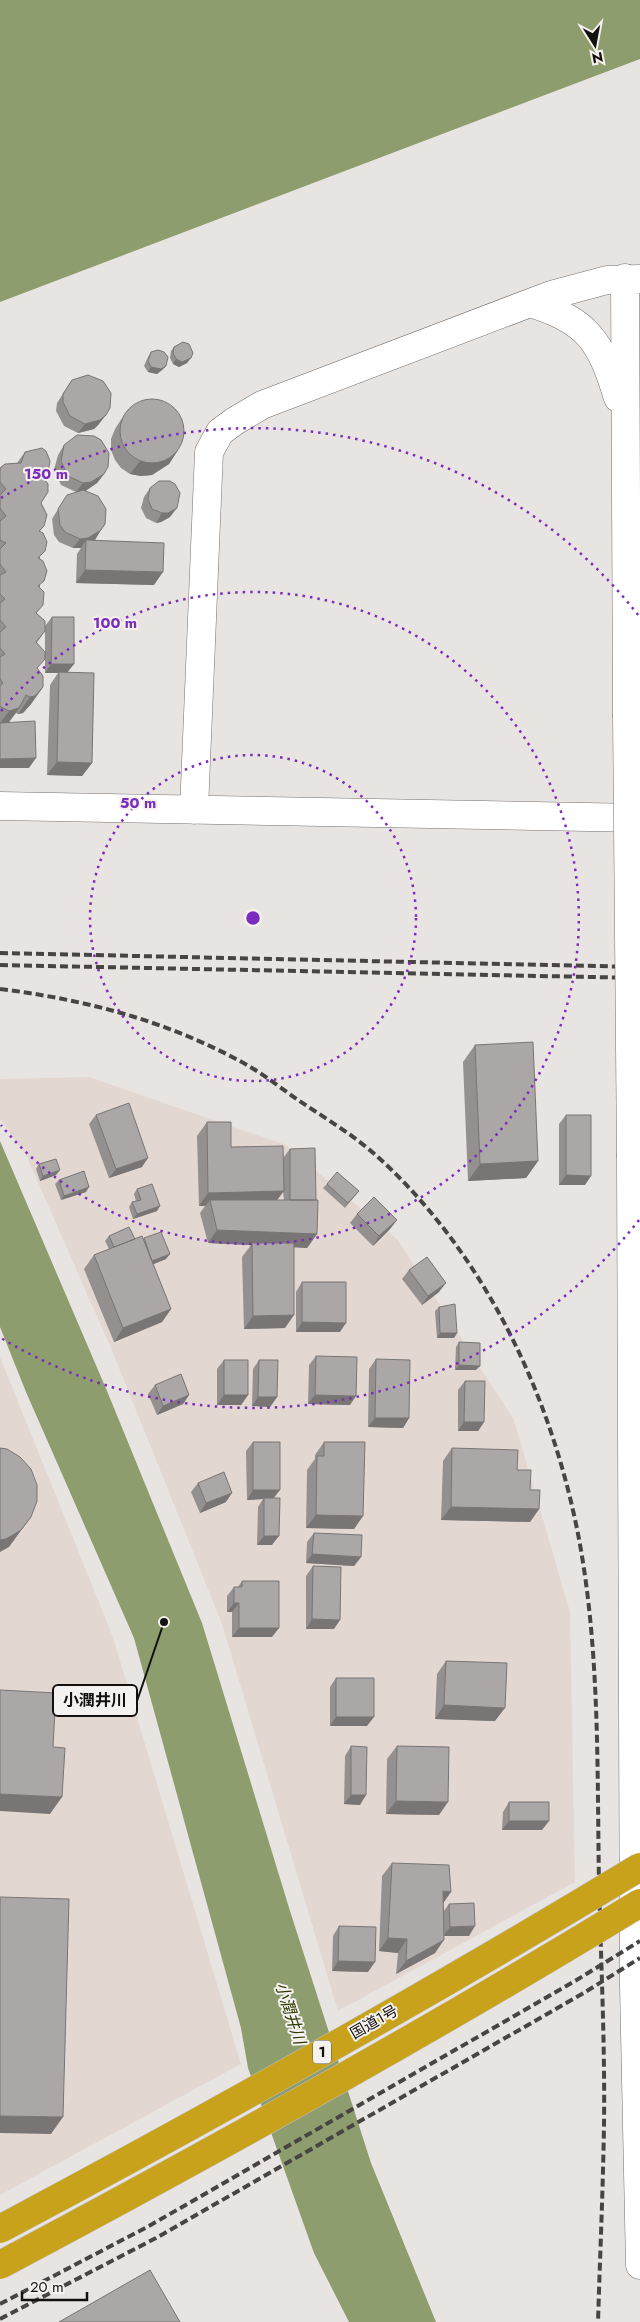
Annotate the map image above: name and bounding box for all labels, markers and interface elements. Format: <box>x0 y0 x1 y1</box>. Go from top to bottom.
north arrow <box>570 20 620 70</box>
text: N <box>590 47 605 69</box>
text: 150 m <box>24 463 68 485</box>
text: 100 m <box>93 612 137 634</box>
text: 50 m <box>120 792 156 814</box>
centre of rings <box>244 909 262 927</box>
callout: 小潤井川 <box>53 1685 137 1716</box>
text: 小潤井川 <box>63 1689 127 1712</box>
water label: 小潤井川 <box>270 1979 312 2049</box>
street label: 国道1号 <box>346 2000 402 2044</box>
road number: 1 <box>313 2040 331 2064</box>
scale bar <box>22 2270 88 2302</box>
text: 20 m <box>30 2276 64 2298</box>

